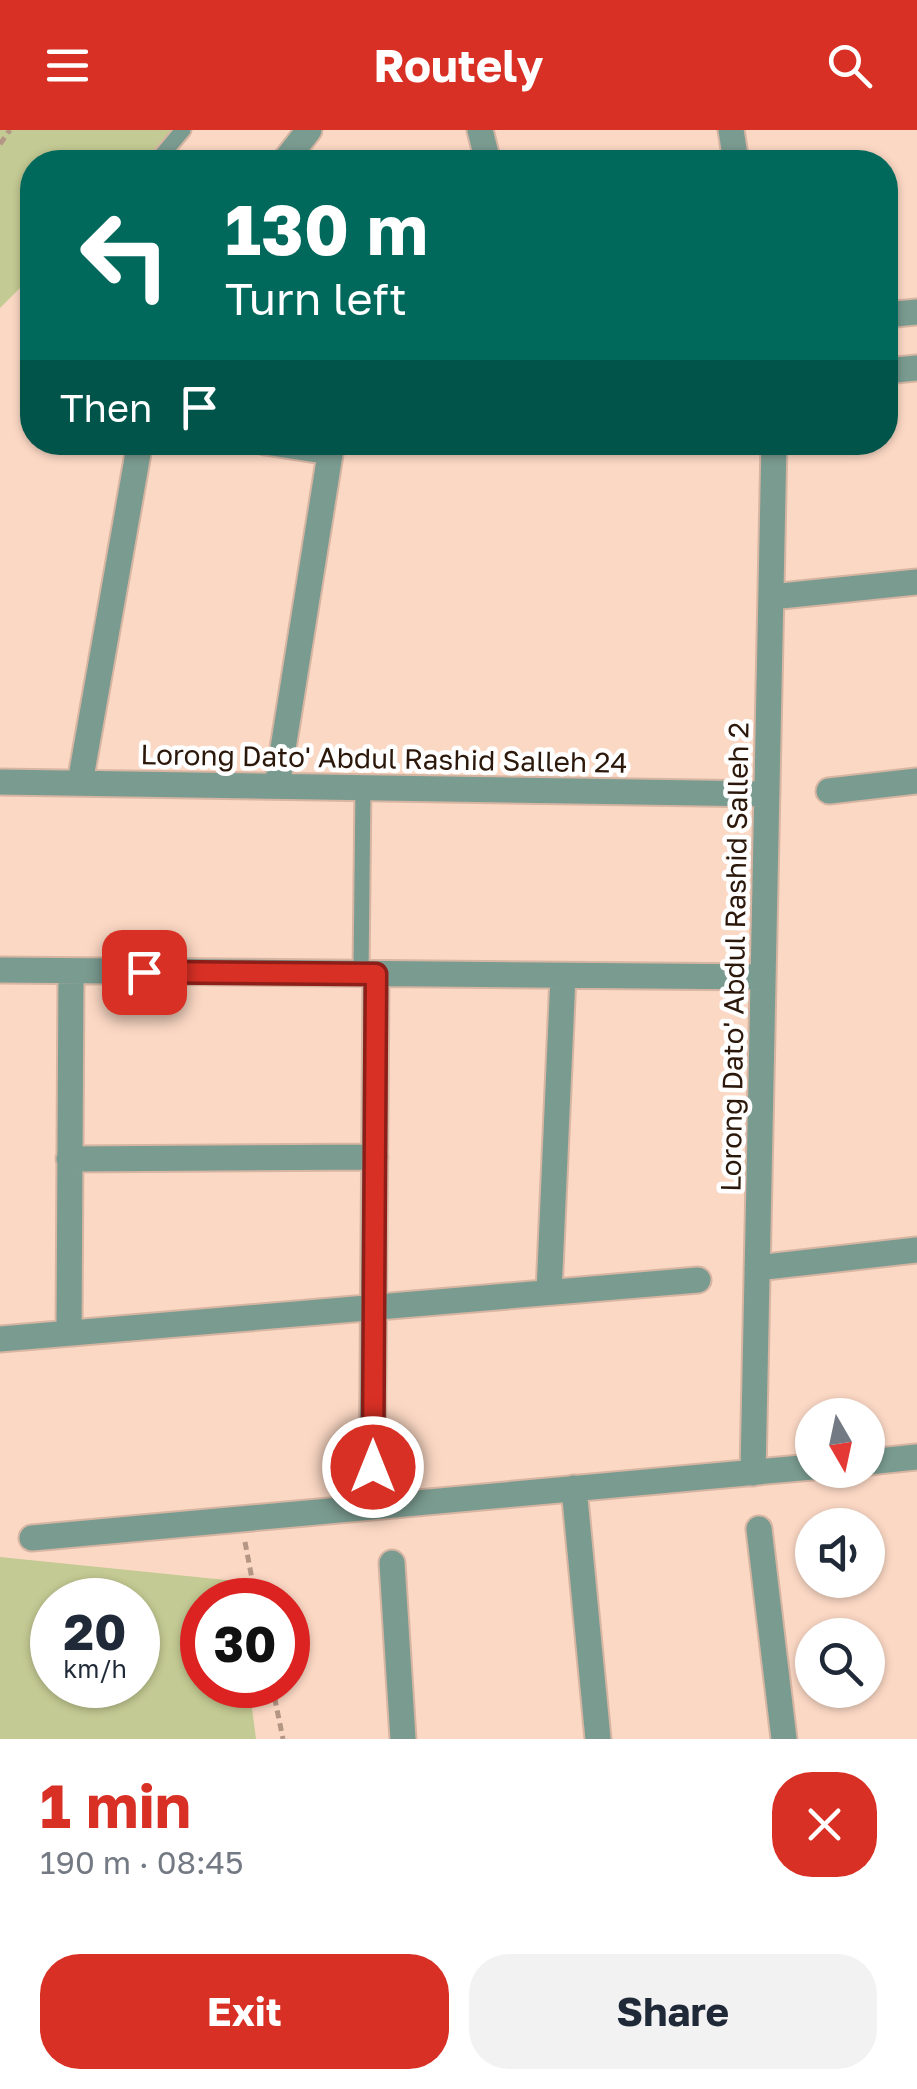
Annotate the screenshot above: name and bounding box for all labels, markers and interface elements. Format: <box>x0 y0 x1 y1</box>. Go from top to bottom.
icon: menu <box>40 38 95 93</box>
text: Routely <box>373 38 544 92</box>
icon: search <box>822 38 877 93</box>
text: 130 m <box>225 186 428 270</box>
icon: left <box>60 190 190 320</box>
text: Turn left <box>225 271 407 325</box>
icon: arrive <box>172 380 227 435</box>
text: Then <box>60 385 152 430</box>
street label: Lorong Dato' Abdul Rashid Salleh 2 <box>713 722 755 1192</box>
street label: Lorong Dato' Abdul Rashid Salleh 24 <box>140 737 628 779</box>
pin <box>102 930 187 1015</box>
icon: arrive <box>117 945 172 1000</box>
north arrow <box>795 1398 885 1488</box>
map controls <box>795 1398 885 1708</box>
position arrow <box>321 1415 425 1519</box>
button: sound <box>795 1508 885 1598</box>
speed limit sign: 30 <box>180 1578 310 1708</box>
text: 20 <box>63 1601 126 1661</box>
button: search <box>795 1618 885 1708</box>
text: km/h <box>63 1653 127 1684</box>
text: 1 min <box>40 1769 191 1841</box>
button: close <box>772 1772 877 1877</box>
text: 190 m · 08:45 <box>40 1843 244 1881</box>
button: Exit <box>40 1954 449 2069</box>
button: Share <box>469 1954 877 2069</box>

